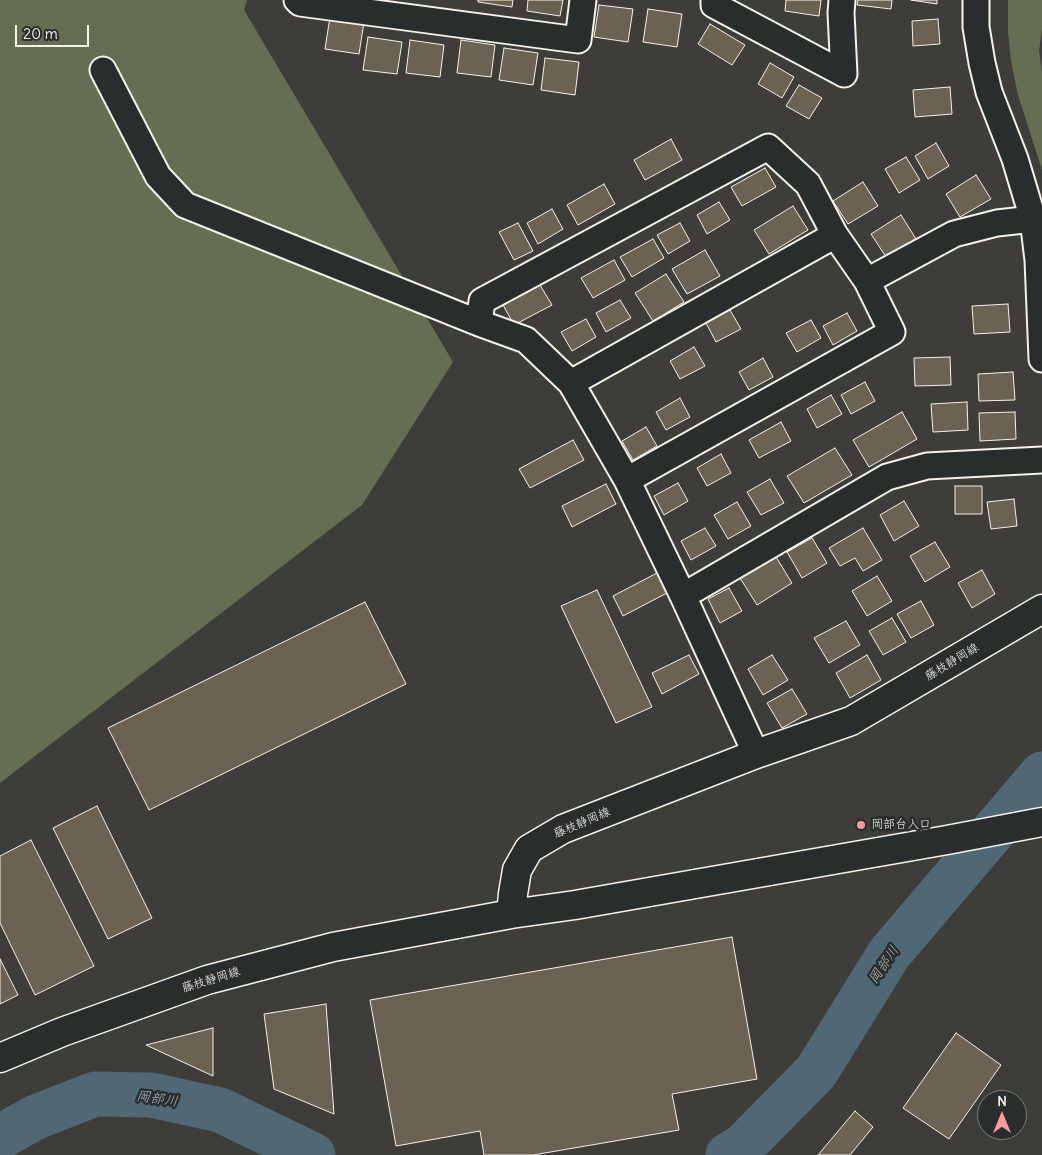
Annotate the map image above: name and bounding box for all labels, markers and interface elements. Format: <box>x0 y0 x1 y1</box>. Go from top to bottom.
scale bar <box>18 15 91 47</box>
text: 20 m <box>23 24 58 43</box>
street label: 藤枝静岡線 <box>923 640 981 684</box>
street label: 藤枝静岡線 <box>552 805 612 841</box>
place label: 岡部台入口 <box>871 818 931 832</box>
marker: 岡部台入口 <box>855 819 867 831</box>
water label: 岡部川 <box>865 943 903 987</box>
street label: 藤枝静岡線 <box>180 964 242 996</box>
water label: 岡部川 <box>135 1088 179 1110</box>
north arrow <box>977 1090 1027 1140</box>
text: N <box>997 1092 1007 1110</box>

